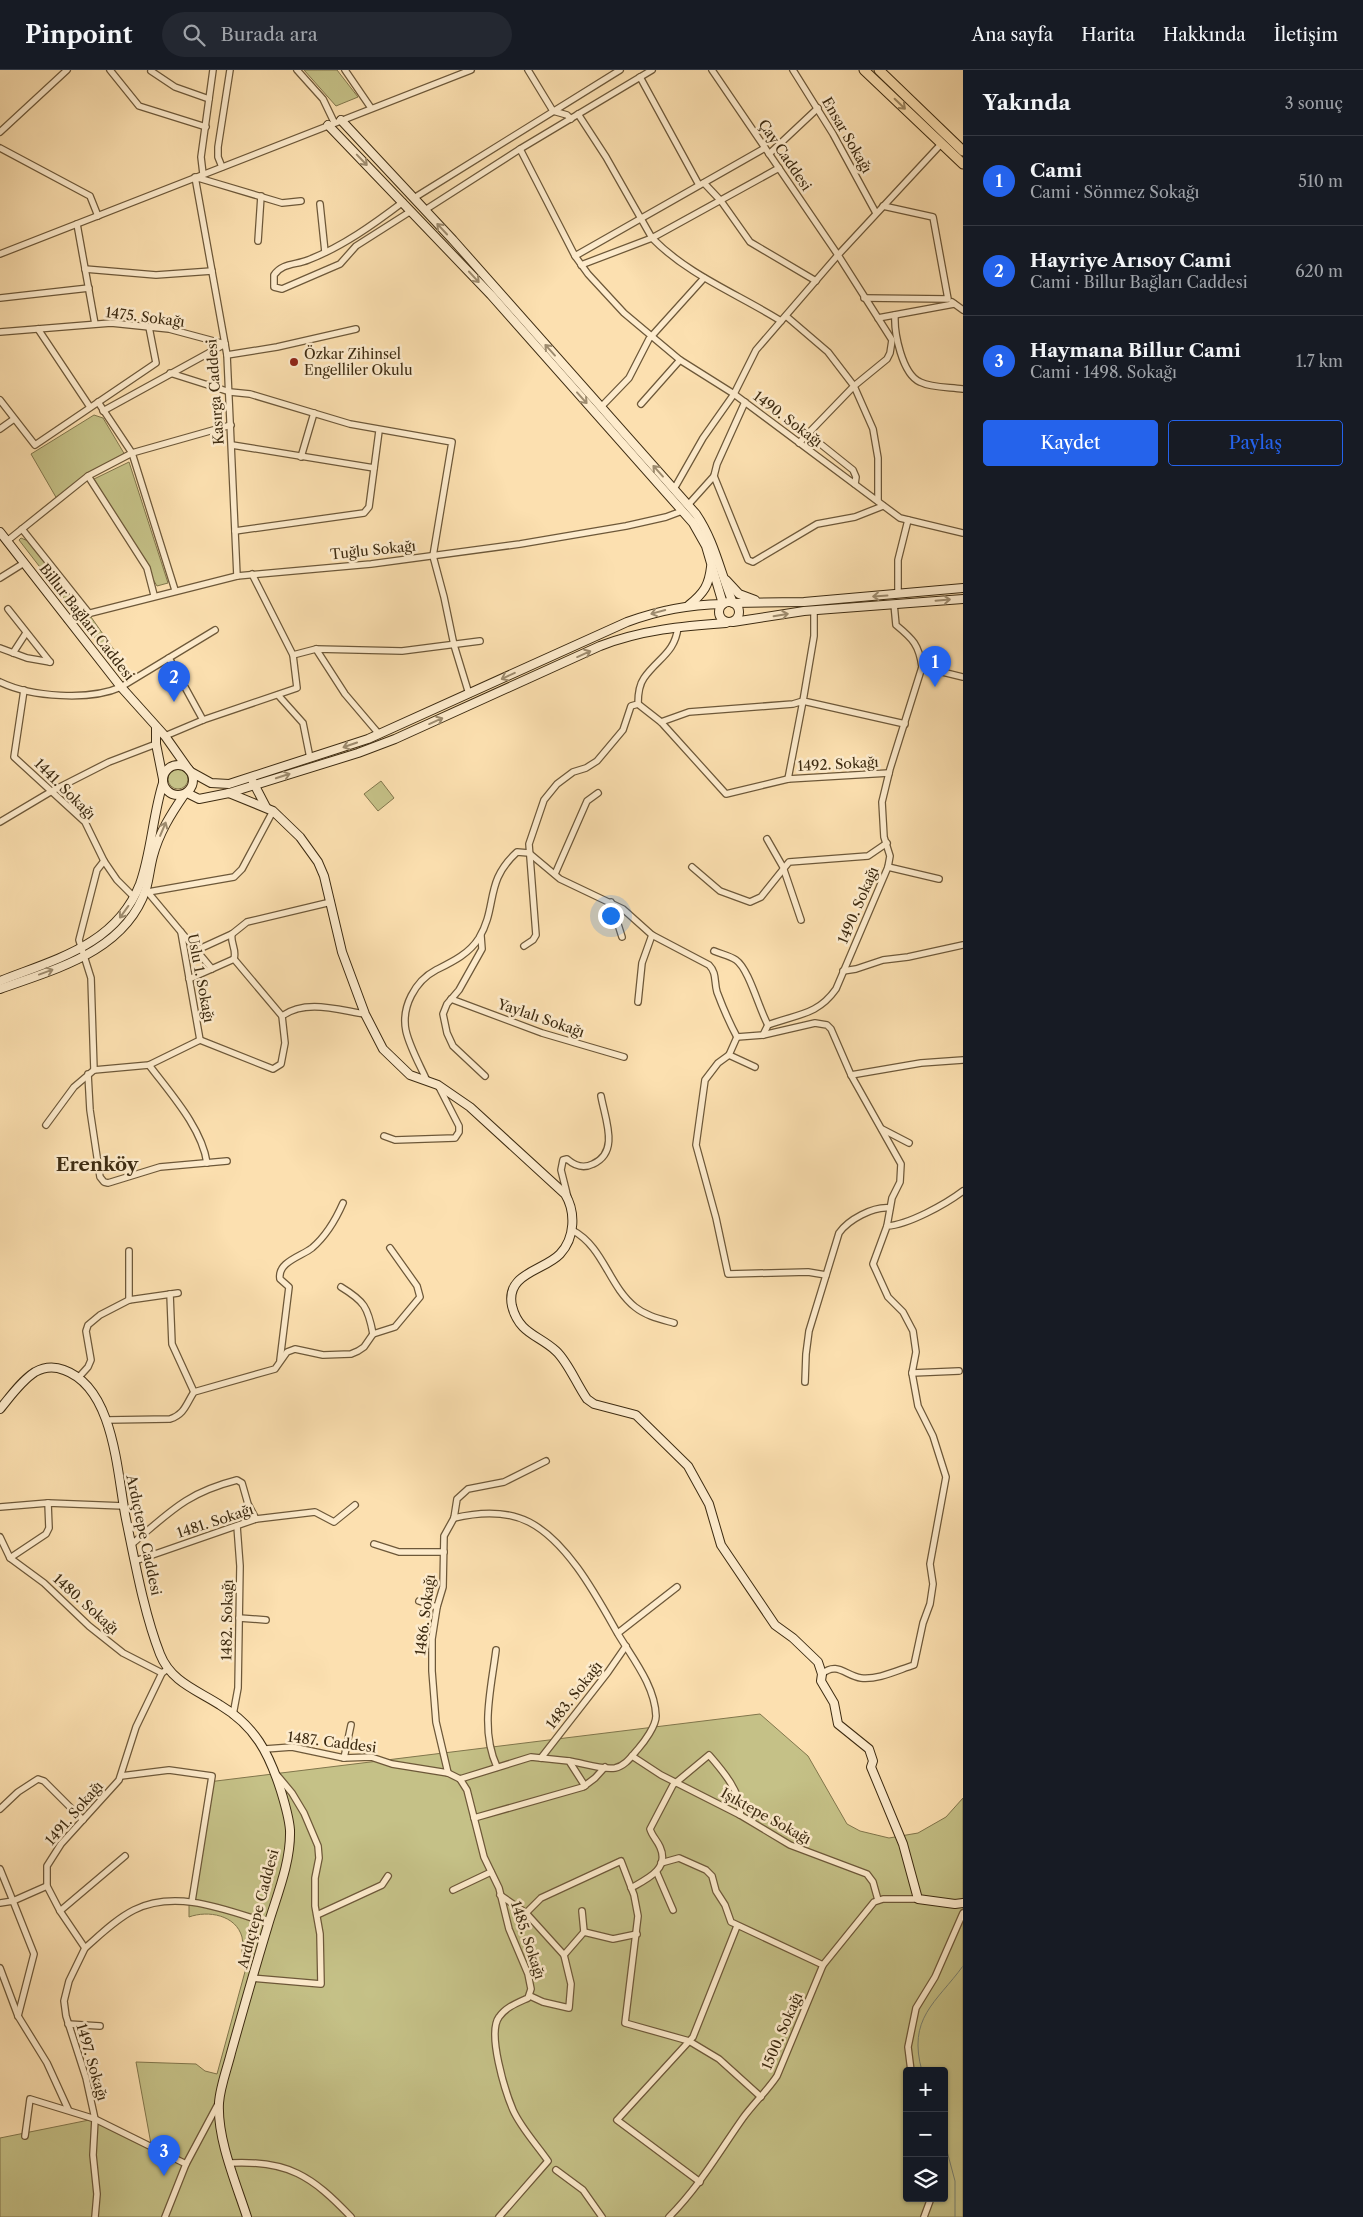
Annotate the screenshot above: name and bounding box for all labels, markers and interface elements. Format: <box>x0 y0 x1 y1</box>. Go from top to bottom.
search box <box>162 12 512 57</box>
text: Pinpoint <box>25 20 132 49</box>
icon: search <box>180 21 208 49</box>
text: Burada ara <box>220 23 318 46</box>
text: Ana sayfa <box>972 24 1053 46</box>
text: Harita <box>1081 24 1135 46</box>
text: Hakkında <box>1163 24 1246 46</box>
text: İletişim <box>1274 24 1338 46</box>
text: Yakında <box>983 90 1071 115</box>
text: 3 sonuç <box>1285 93 1343 113</box>
street label: Ensar Sokağı <box>818 94 876 176</box>
one-way arrow <box>893 98 906 110</box>
street label: Çay Caddesi <box>755 116 815 194</box>
one-way arrow <box>356 153 368 166</box>
text: Cami <box>1030 159 1082 182</box>
text: 1 <box>995 171 1003 191</box>
text: 510 m <box>1298 171 1343 191</box>
text: Cami · Sönmez Sokağı <box>1030 182 1199 202</box>
one-way arrow <box>436 222 448 235</box>
text: Hayriye Arısoy Cami <box>1030 249 1231 272</box>
text: 2 <box>994 261 1004 281</box>
text: 620 m <box>1295 261 1343 281</box>
one-way arrow <box>468 271 480 284</box>
text: Cami · Billur Bağları Caddesi <box>1030 272 1248 292</box>
street label: 1475. Sokağı <box>104 303 186 331</box>
street label: Kasırga Caddesi <box>202 338 228 446</box>
text: Haymana Billur Cami <box>1030 339 1241 362</box>
one-way arrow <box>545 343 556 356</box>
place label: Özkar Zihinsel Engelliler Okulu <box>304 345 413 379</box>
text: 3 <box>994 351 1004 371</box>
text: 1.7 km <box>1296 351 1343 371</box>
marker: Özkar Zihinsel Engelliler Okulu <box>288 356 300 368</box>
text: Cami · 1498. Sokağı <box>1030 362 1177 382</box>
street label: 1490. Sokağı <box>750 387 826 451</box>
one-way arrow <box>577 392 588 405</box>
button: Kaydet <box>983 420 1158 466</box>
button: Paylaş <box>1168 420 1343 466</box>
one-way arrow <box>652 465 664 478</box>
street label: Tuğlu Sokağı <box>329 537 417 563</box>
street label: Billur Bağları Caddesi <box>36 560 138 684</box>
one-way arrow <box>872 591 888 600</box>
one-way arrow <box>935 595 951 605</box>
one-way arrow <box>650 608 666 617</box>
one-way arrow <box>773 609 789 619</box>
pin: 1 <box>919 646 951 687</box>
one-way arrow <box>576 648 591 658</box>
pin: 2 <box>158 661 190 702</box>
one-way arrow <box>501 672 516 681</box>
one-way arrow <box>428 715 443 725</box>
one-way arrow <box>342 741 358 750</box>
street label: 1492. Sokağı <box>797 753 879 775</box>
street label: 1441. Sokağı <box>31 755 99 823</box>
one-way arrow <box>275 771 291 781</box>
one-way arrow <box>158 822 168 837</box>
street label: 1490. Sokağı <box>834 864 882 946</box>
your location <box>598 903 624 929</box>
one-way arrow <box>118 905 129 918</box>
street label: Uslu 1. Sokağı <box>184 932 218 1024</box>
one-way arrow <box>38 967 53 976</box>
street label: Yaylalı Sokağı <box>494 994 587 1041</box>
district label: Erenköy <box>56 1153 140 1176</box>
street label: Ardıçtepe Caddesi <box>122 1472 166 1597</box>
street label: 1481. Sokağı <box>175 1500 255 1542</box>
street label: 1480. Sokağı <box>50 1570 122 1638</box>
street label: 1486. Sokağı <box>411 1573 439 1657</box>
street label: 1482. Sokağı <box>217 1579 237 1661</box>
street label: 1483. Sokağı <box>542 1658 606 1732</box>
street label: 1487. Caddesi <box>287 1728 377 1756</box>
street label: 1491. Sokağı <box>41 1777 107 1849</box>
street label: Işıktepe Sokağı <box>718 1784 814 1848</box>
street label: Ardıçtepe Caddesi <box>233 1847 283 1972</box>
street label: 1485. Sokağı <box>507 1899 549 1981</box>
street label: 1500. Sokağı <box>758 1990 806 2072</box>
street label: 1497. Sokağı <box>72 2021 112 2103</box>
map controls <box>903 2067 948 2202</box>
button: + <box>903 2067 948 2112</box>
button: − <box>903 2112 948 2157</box>
pin: 3 <box>148 2135 180 2176</box>
button: layers <box>903 2157 948 2202</box>

